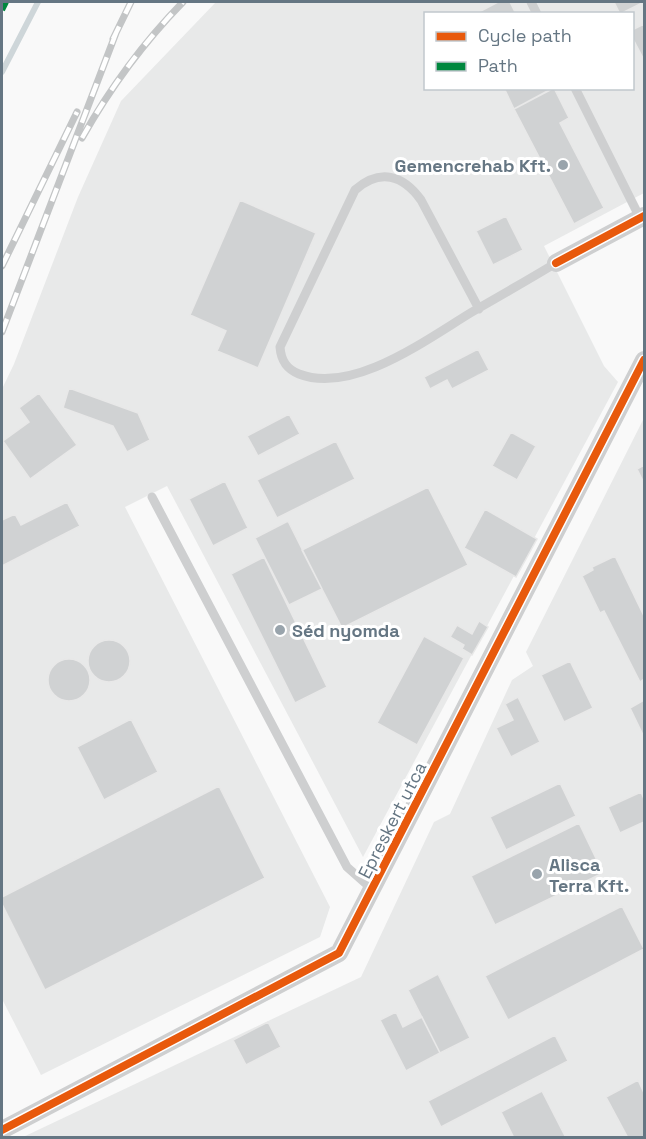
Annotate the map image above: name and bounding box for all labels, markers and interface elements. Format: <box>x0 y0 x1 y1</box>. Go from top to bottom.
legend <box>424 12 634 90</box>
text: Cycle path <box>478 24 572 47</box>
text: Path <box>478 54 518 77</box>
place label: Gemencrehab Kft. <box>395 154 551 177</box>
marker: Gemencrehab Kft. <box>556 158 570 172</box>
place label: Séd nyomda <box>292 619 400 642</box>
marker: Séd nyomda <box>273 623 287 637</box>
street label: Epreskert utca <box>353 758 431 882</box>
place label: Alisca Terra Kft. <box>549 853 629 897</box>
marker: Alisca Terra Kft. <box>530 867 544 881</box>

